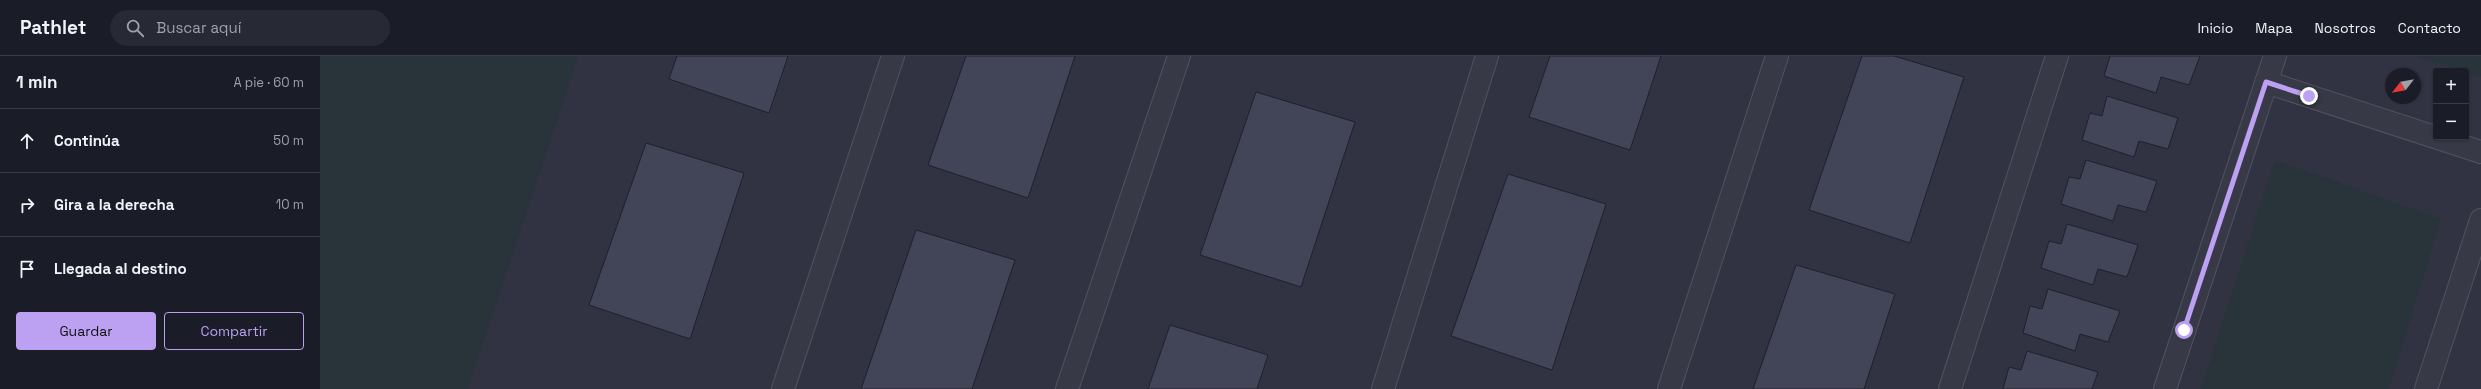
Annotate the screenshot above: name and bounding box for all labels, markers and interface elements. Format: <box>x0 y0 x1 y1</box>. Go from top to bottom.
search box <box>110 10 390 46</box>
text: Pathlet <box>20 15 86 40</box>
icon: search <box>124 17 146 39</box>
text: Buscar aquí <box>156 18 241 37</box>
text: Inicio <box>2197 19 2233 37</box>
text: Mapa <box>2255 19 2293 37</box>
text: Nosotros <box>2315 19 2376 37</box>
text: Contacto <box>2398 19 2461 37</box>
north arrow <box>2385 68 2421 104</box>
map controls <box>2433 68 2469 140</box>
button: + <box>2433 68 2469 104</box>
text: 1 min <box>16 71 58 93</box>
text: A pie · 60 m <box>233 74 304 91</box>
route end <box>2300 87 2318 105</box>
button: − <box>2433 104 2469 140</box>
icon: ahead <box>16 130 38 152</box>
text: Continúa <box>54 131 120 150</box>
text: 50 m <box>273 132 304 149</box>
icon: right <box>16 194 38 216</box>
text: Gira a la derecha <box>54 195 174 214</box>
text: 10 m <box>276 196 304 213</box>
icon: arrive <box>16 258 38 280</box>
text: Llegada al destino <box>54 259 187 278</box>
button: Guardar <box>16 312 156 350</box>
button: Compartir <box>164 312 304 350</box>
route start <box>2175 321 2193 339</box>

